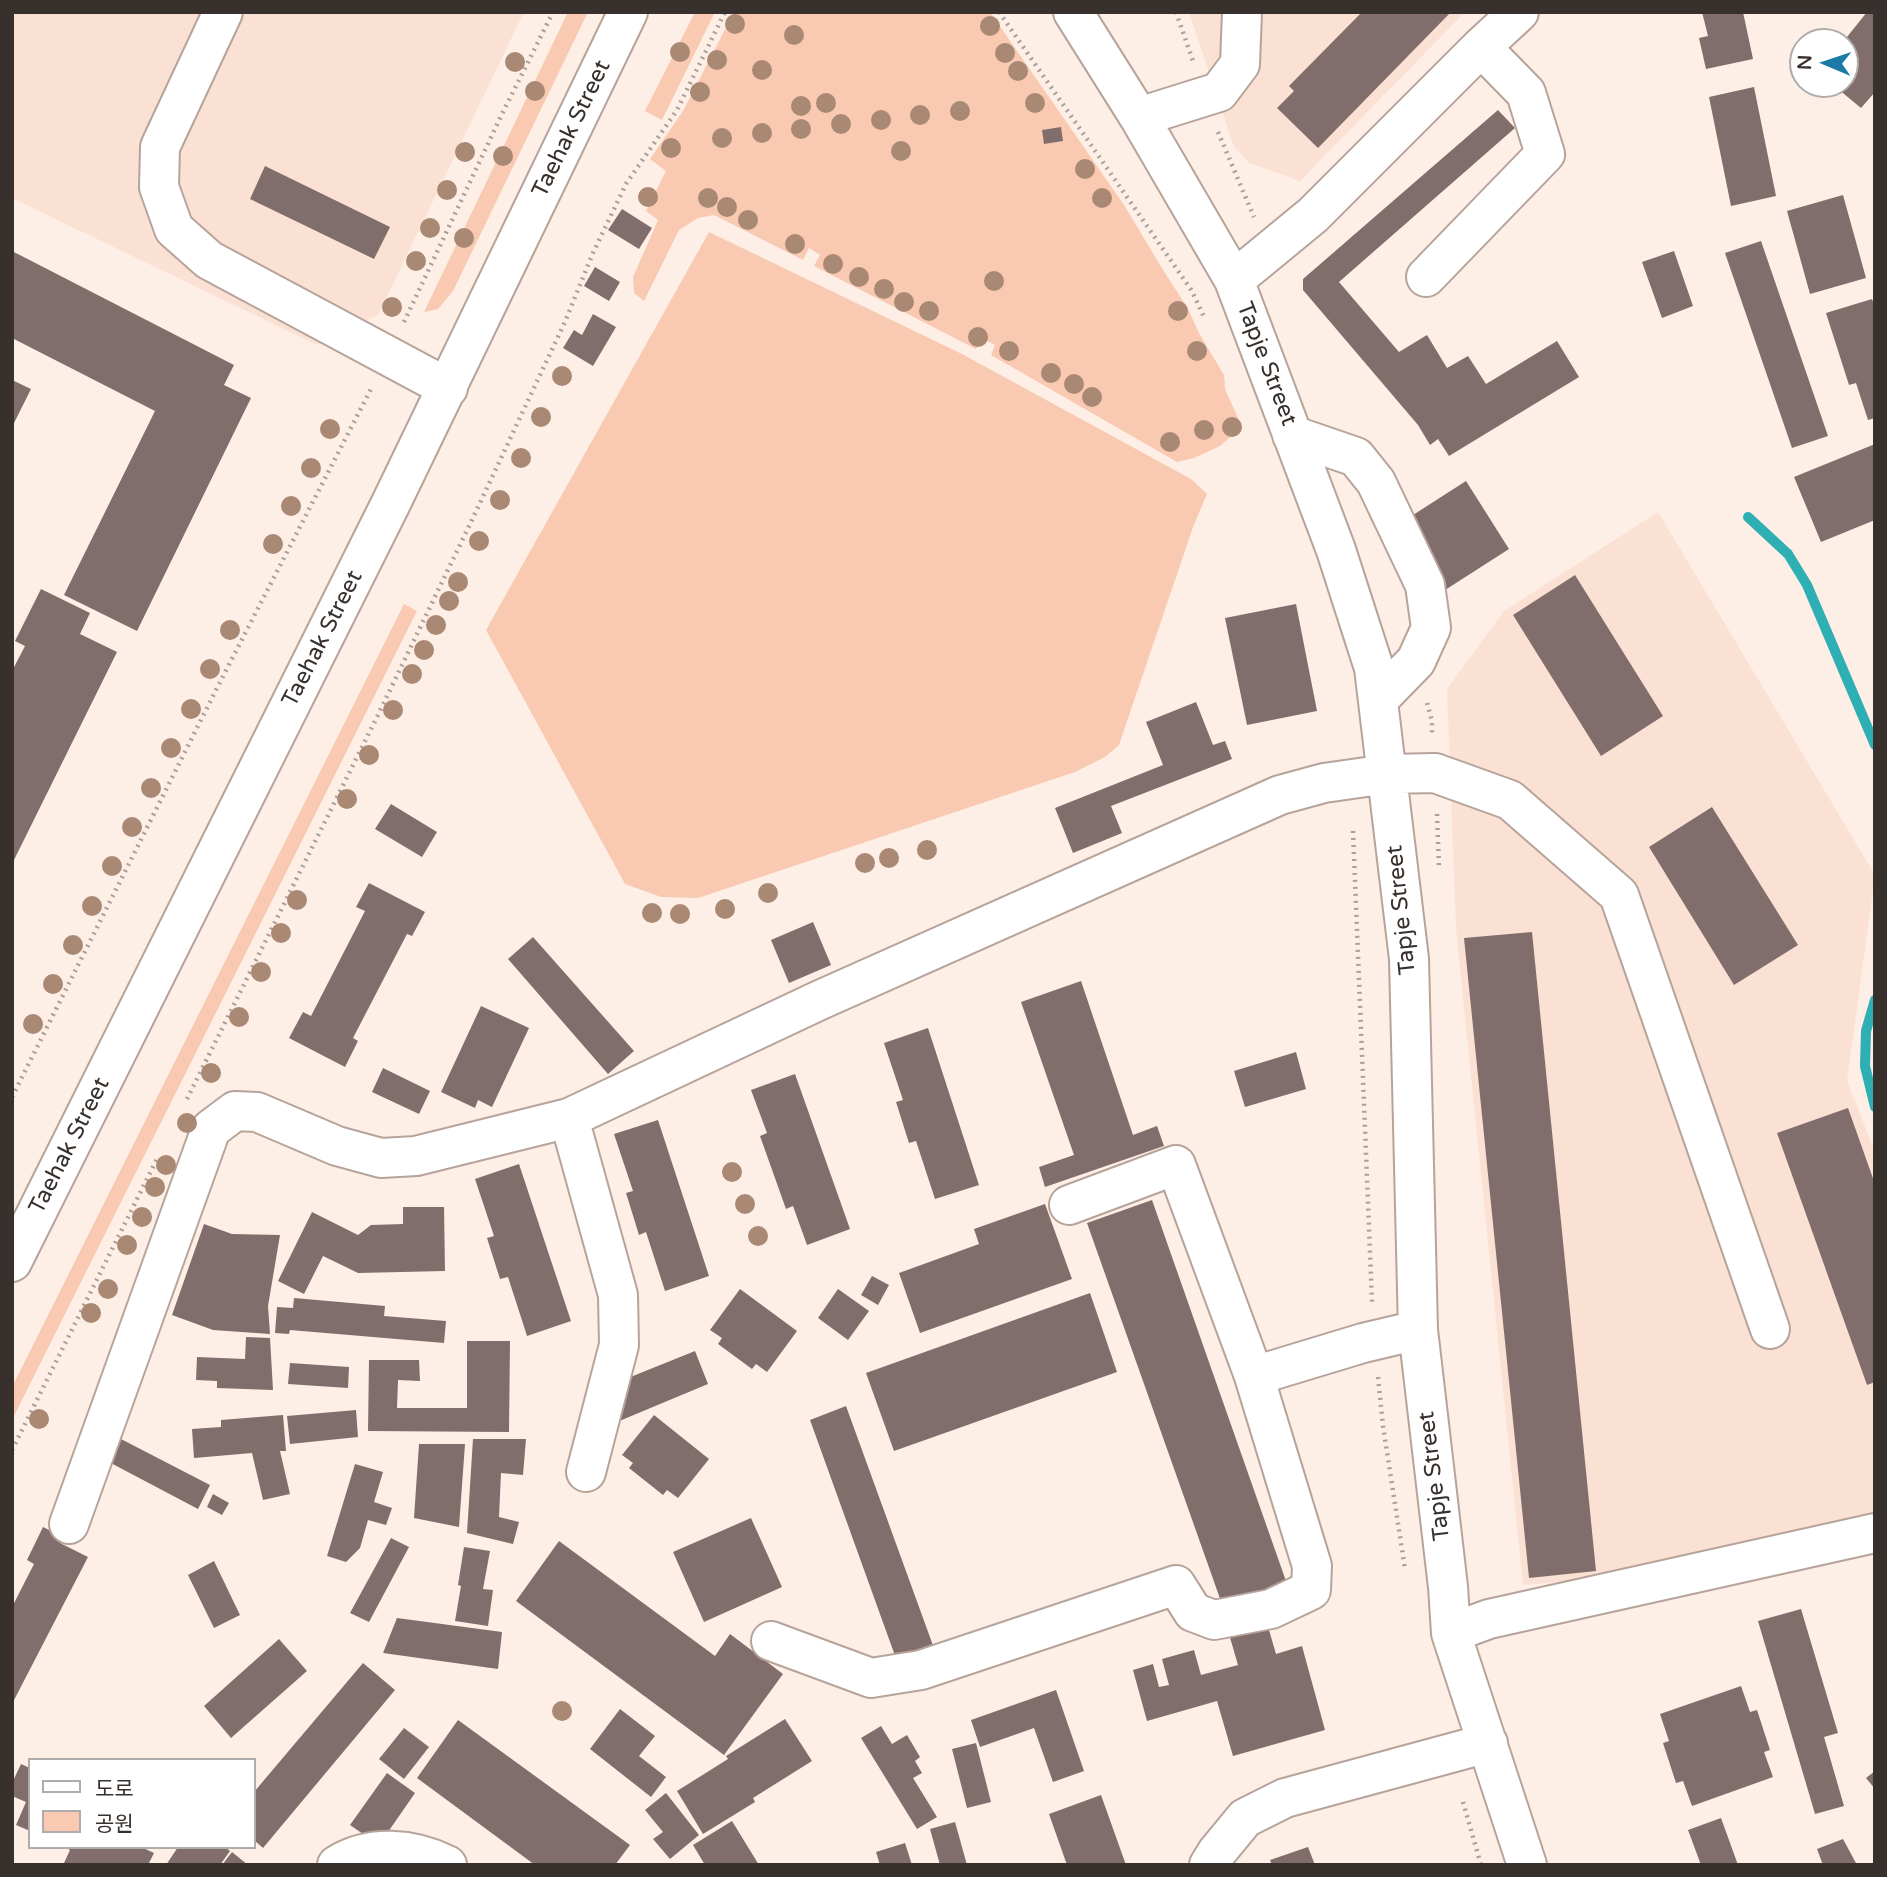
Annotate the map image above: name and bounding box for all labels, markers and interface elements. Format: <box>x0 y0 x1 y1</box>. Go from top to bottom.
north arrow <box>1789 28 1859 98</box>
text: N <box>1794 54 1816 70</box>
street label: Taehak Street <box>527 56 617 202</box>
street label: Tapje Street <box>1230 298 1302 430</box>
street label: Taehak Street <box>277 566 369 712</box>
street label: Tapje Street <box>1381 844 1423 976</box>
street label: Taehak Street <box>24 1073 116 1219</box>
street label: Tapje Street <box>1413 1410 1457 1542</box>
legend <box>28 1758 256 1849</box>
text: 도로 <box>95 1777 134 1802</box>
text: 공원 <box>95 1812 134 1837</box>

